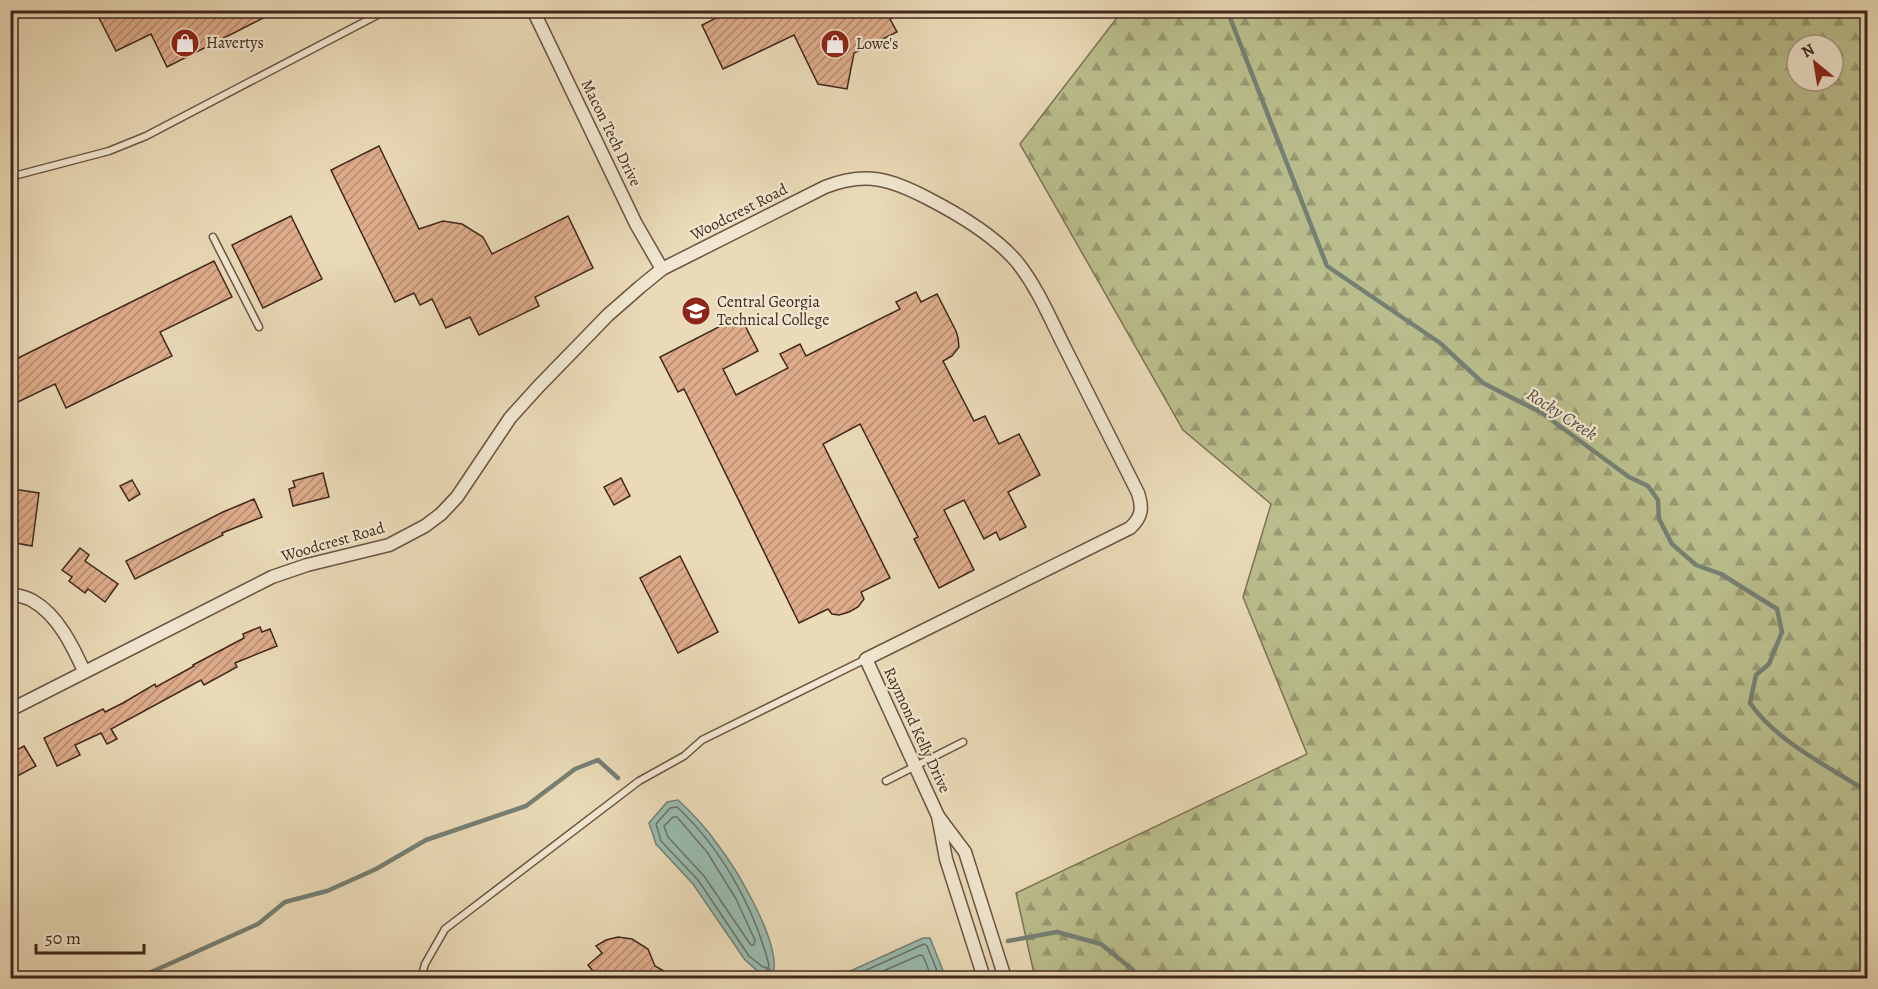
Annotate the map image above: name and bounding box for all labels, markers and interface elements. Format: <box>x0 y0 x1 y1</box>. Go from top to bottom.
shop icon: Havertys <box>169 27 201 59</box>
shop icon: Lowe's <box>819 28 851 60</box>
place label: Havertys <box>206 32 264 54</box>
place label: Lowe's <box>856 33 898 55</box>
north arrow <box>1785 33 1845 93</box>
text: N <box>1797 38 1819 63</box>
street label: Macon Tech Drive <box>576 76 646 190</box>
street label: Woodcrest Road <box>686 178 792 246</box>
place label: Central Georgia Technical College <box>717 291 829 331</box>
school or university icon: Central Georgia Technical College <box>680 295 712 327</box>
water label: Rocky Creek <box>1522 382 1602 446</box>
street label: Woodcrest Road <box>278 517 388 568</box>
street label: Raymond Kelly Drive <box>878 664 956 796</box>
scale bar <box>36 917 144 955</box>
text: 50 m <box>45 926 81 950</box>

